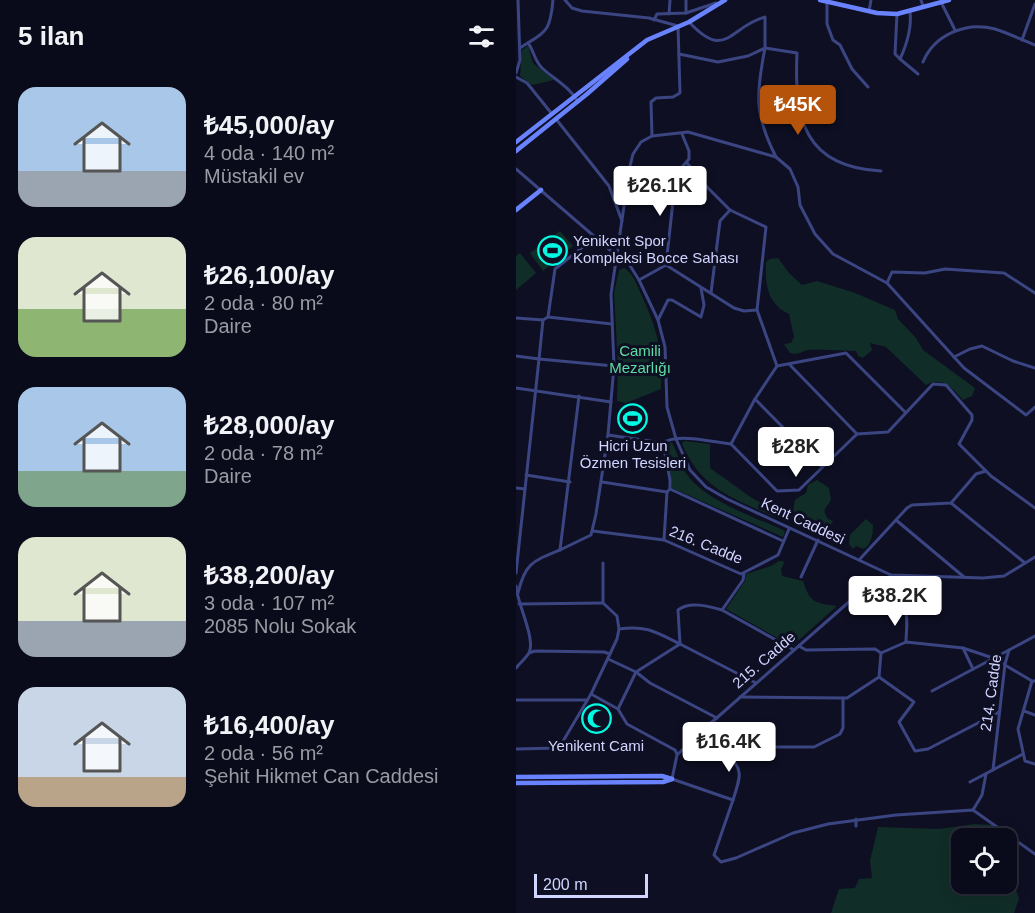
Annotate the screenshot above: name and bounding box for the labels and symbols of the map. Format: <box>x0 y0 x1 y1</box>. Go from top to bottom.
pin: ₺45K <box>762 85 834 136</box>
pin: ₺26.1K <box>611 166 709 217</box>
place label: Yenikent Spor Kompleksi Bocce Sahası <box>573 232 739 266</box>
sports icon: Yenikent Spor Kompleksi Bocce Sahası <box>536 234 568 266</box>
park label: Camili Mezarlığı <box>609 342 671 376</box>
sports icon: Hicri Uzun Özmen Tesisleri <box>617 403 649 435</box>
pin: ₺28K <box>760 427 832 478</box>
place label: Hicri Uzun Özmen Tesisleri <box>580 437 686 471</box>
street label: Kent Caddesi <box>759 494 848 547</box>
street label: 216. Cadde <box>667 522 745 567</box>
pin: ₺38.2K <box>846 576 944 627</box>
street label: 215. Cadde <box>729 628 799 691</box>
street label: 214. Cadde <box>977 653 1004 733</box>
mosque icon: Yenikent Cami <box>580 703 612 735</box>
pin: ₺16.4K <box>680 722 778 773</box>
place label: Yenikent Cami <box>548 737 644 754</box>
scale bar <box>534 871 648 898</box>

